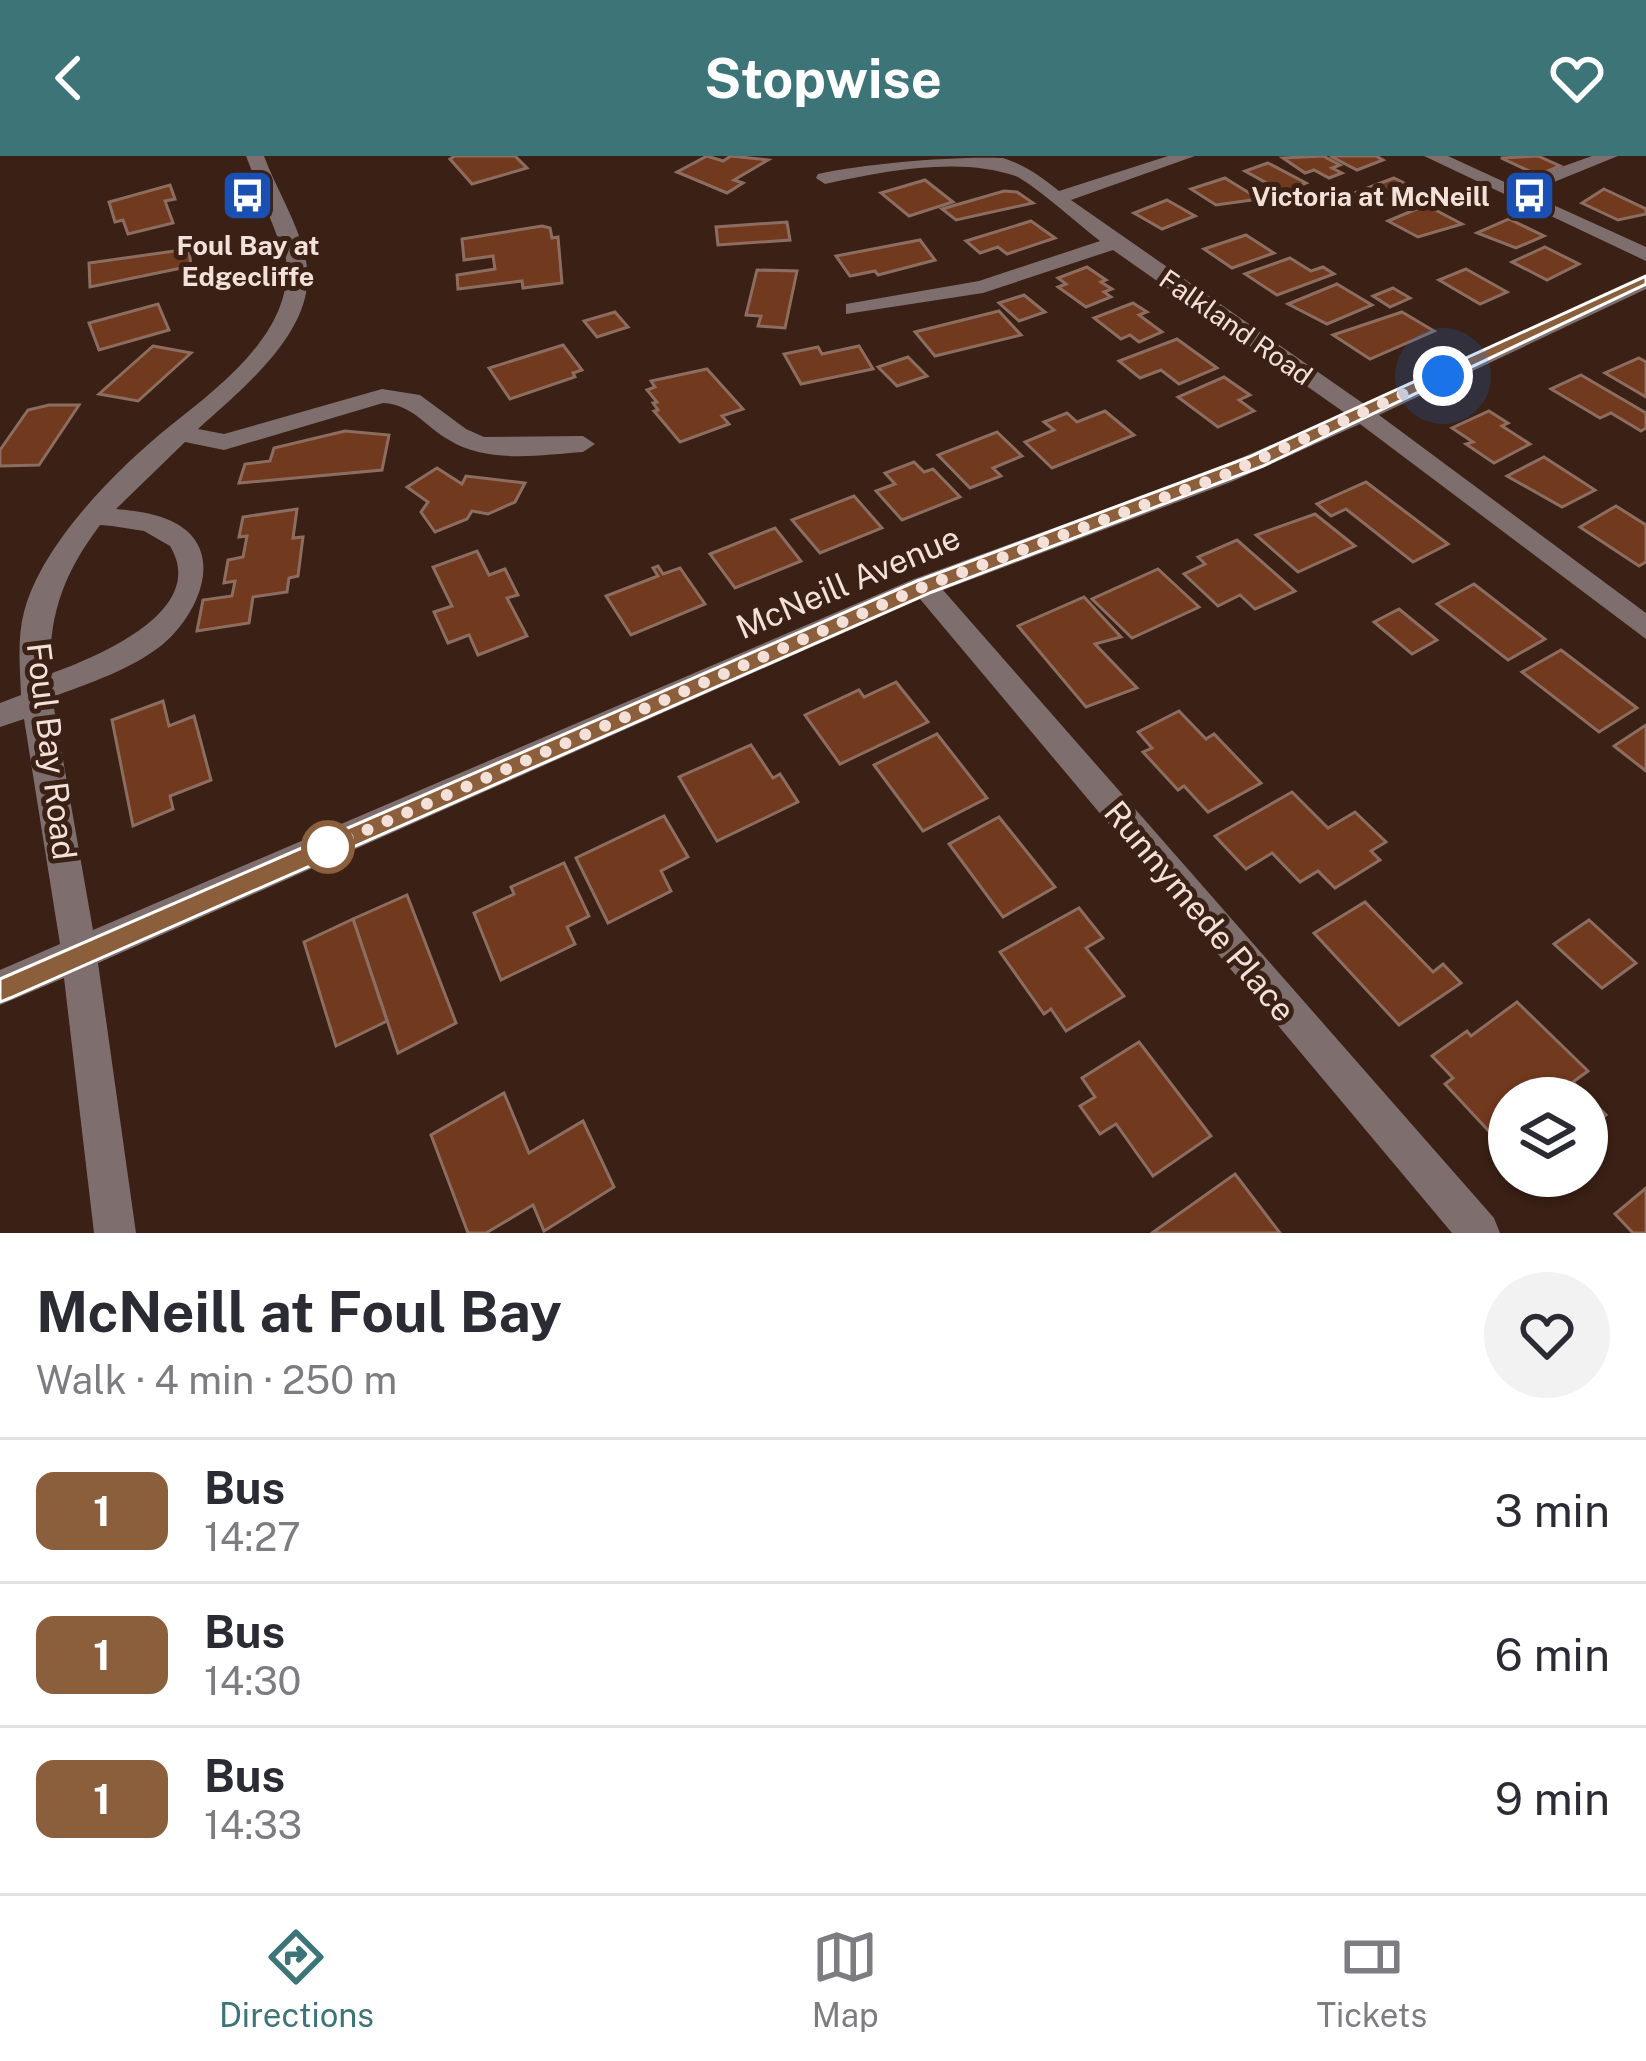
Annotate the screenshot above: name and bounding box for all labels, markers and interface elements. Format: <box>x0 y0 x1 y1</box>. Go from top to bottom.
icon: back <box>36 45 102 111</box>
icon: heart <box>1544 45 1610 111</box>
text: Stopwise <box>704 47 942 110</box>
bus stop icon: Foul Bay at Edgecliffe <box>220 167 276 223</box>
bus stop icon: Victoria at McNeill <box>1501 168 1557 224</box>
place label: Victoria at McNeill <box>1252 180 1490 212</box>
place label: Foul Bay at Edgecliffe <box>176 229 320 292</box>
street label: Falkland Road <box>1153 263 1319 391</box>
your location <box>1413 346 1473 406</box>
street label: McNeill Avenue <box>730 518 966 646</box>
street label: Foul Bay Road <box>20 640 84 862</box>
street label: Runnymede Place <box>1097 793 1303 1029</box>
unlabelled marker <box>303 822 353 872</box>
map controls <box>1488 1077 1608 1197</box>
button: layers <box>1488 1077 1608 1197</box>
button: heart <box>1484 1272 1610 1398</box>
text: McNeill at Foul Bay <box>36 1278 562 1345</box>
text: Walk · 4 min · 250 m <box>36 1357 397 1403</box>
text: Bus <box>204 1461 285 1514</box>
text: 3 min <box>1494 1484 1610 1537</box>
text: 1 <box>93 1486 111 1535</box>
text: 14:27 <box>204 1514 301 1560</box>
text: Bus <box>204 1605 285 1658</box>
text: 6 min <box>1495 1628 1610 1681</box>
text: 1 <box>93 1630 111 1679</box>
text: 14:30 <box>204 1658 301 1704</box>
text: Bus <box>204 1749 285 1802</box>
text: 9 min <box>1495 1772 1610 1825</box>
text: 1 <box>93 1774 111 1823</box>
text: 14:33 <box>204 1802 302 1848</box>
tab: Directions <box>219 1924 374 2034</box>
tab: Map <box>812 1924 879 2034</box>
tab: Tickets <box>1316 1924 1427 2034</box>

